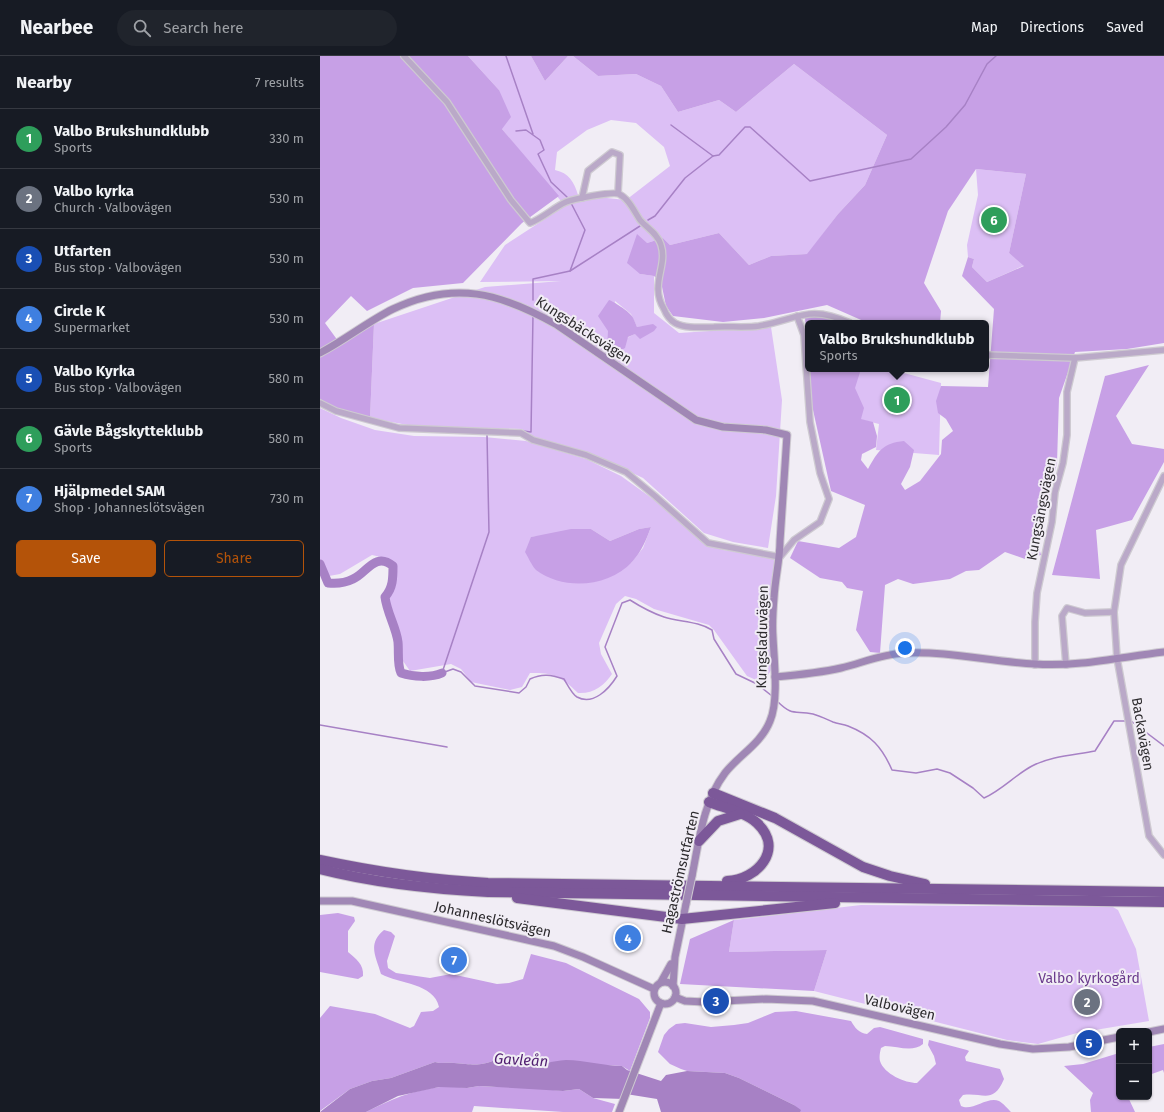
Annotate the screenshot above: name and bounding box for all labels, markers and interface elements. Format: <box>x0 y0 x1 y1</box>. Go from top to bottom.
search box <box>117 10 397 46</box>
text: Nearbee <box>20 16 93 39</box>
icon: search <box>131 17 153 39</box>
text: Search here <box>163 19 243 37</box>
text: Map <box>971 19 998 36</box>
text: Directions <box>1020 19 1084 36</box>
text: Saved <box>1106 19 1144 36</box>
text: Nearby <box>16 72 71 93</box>
text: 7 results <box>255 75 304 90</box>
text: Valbo Brukshundklubb <box>54 122 209 140</box>
text: 1 <box>26 131 32 146</box>
text: 330 m <box>269 131 304 146</box>
text: Sports <box>54 140 92 155</box>
text: Valbo kyrka <box>54 182 134 200</box>
text: 2 <box>26 191 32 206</box>
text: 530 m <box>269 191 304 206</box>
text: Church · Valbovägen <box>54 200 172 215</box>
pin: 6 <box>981 205 1007 235</box>
text: Utfarten <box>54 242 111 260</box>
text: 3 <box>26 251 32 266</box>
text: 530 m <box>269 251 304 266</box>
text: Bus stop · Valbovägen <box>54 260 182 275</box>
street label: Kungsbäcksvägen <box>533 293 635 368</box>
text: Circle K <box>54 302 105 320</box>
text: 4 <box>25 311 33 326</box>
text: 530 m <box>269 311 304 326</box>
text: Supermarket <box>54 320 130 335</box>
popup <box>805 320 989 372</box>
text: Valbo Brukshundklubb <box>819 330 975 348</box>
text: Sports <box>819 348 858 363</box>
text: Valbo Kyrka <box>54 362 135 380</box>
text: 5 <box>26 371 32 386</box>
text: 580 m <box>268 371 304 386</box>
text: Bus stop · Valbovägen <box>54 380 182 395</box>
pin: 1 <box>884 385 910 415</box>
text: Gävle Bågskytteklubb <box>54 422 203 440</box>
text: 6 <box>25 431 33 446</box>
text: 580 m <box>268 431 304 446</box>
text: Sports <box>54 440 92 455</box>
street label: Kungsängsvägen <box>1023 456 1060 562</box>
text: Hjälpmedel SAM <box>54 482 165 500</box>
text: 7 <box>26 491 32 506</box>
text: 730 m <box>270 491 304 506</box>
text: Shop · Johanneslötsvägen <box>54 500 205 515</box>
button: Save <box>16 540 156 577</box>
button: Share <box>164 540 304 577</box>
street label: Kungsladuvägen <box>753 585 772 689</box>
your location <box>895 638 915 658</box>
street label: Backavägen <box>1128 696 1157 772</box>
street label: Hagaströmsutfarten <box>658 809 703 935</box>
street label: Johanneslötsvägen <box>433 898 553 941</box>
pin: 4 <box>615 923 641 953</box>
pin: 7 <box>441 945 467 975</box>
park label: Valbo kyrkogård <box>1038 970 1140 987</box>
pin: 3 <box>703 986 729 1016</box>
pin: 2 <box>1074 987 1100 1017</box>
street label: Valbovägen <box>863 991 937 1024</box>
pin: 5 <box>1076 1028 1102 1058</box>
map controls <box>1116 1028 1152 1100</box>
button: + <box>1116 1028 1152 1064</box>
water label: Gavleån <box>493 1050 549 1070</box>
button: − <box>1116 1064 1152 1100</box>

